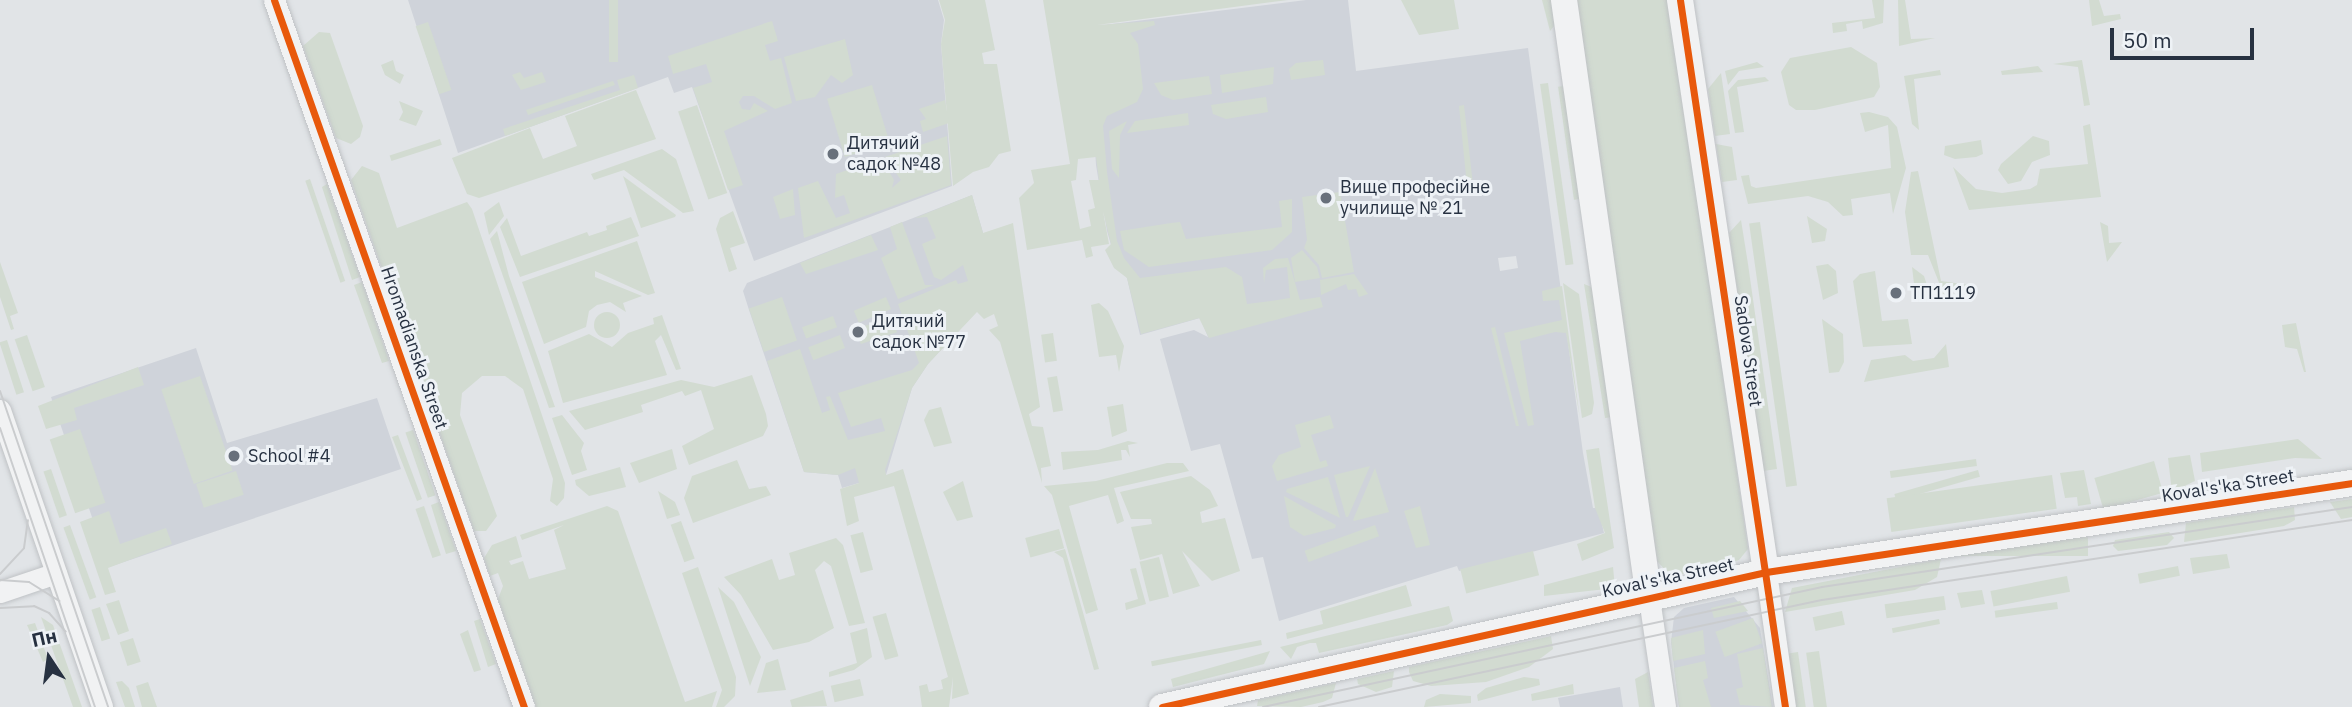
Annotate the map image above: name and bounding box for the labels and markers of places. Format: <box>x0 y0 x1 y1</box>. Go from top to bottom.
place label: Дитячий садок №48 <box>847 133 941 176</box>
marker: Дитячий садок №48 <box>825 146 841 162</box>
place label: Вище професійне училище № 21 <box>1340 177 1490 220</box>
marker: Вище професійне училище № 21 <box>1318 190 1334 206</box>
place label: ТП1119 <box>1910 282 1976 304</box>
marker: ТП1119 <box>1888 285 1904 301</box>
place label: Дитячий садок №77 <box>872 311 966 354</box>
marker: Дитячий садок №77 <box>850 324 866 340</box>
place label: School #4 <box>248 445 331 467</box>
marker: School #4 <box>226 448 242 464</box>

